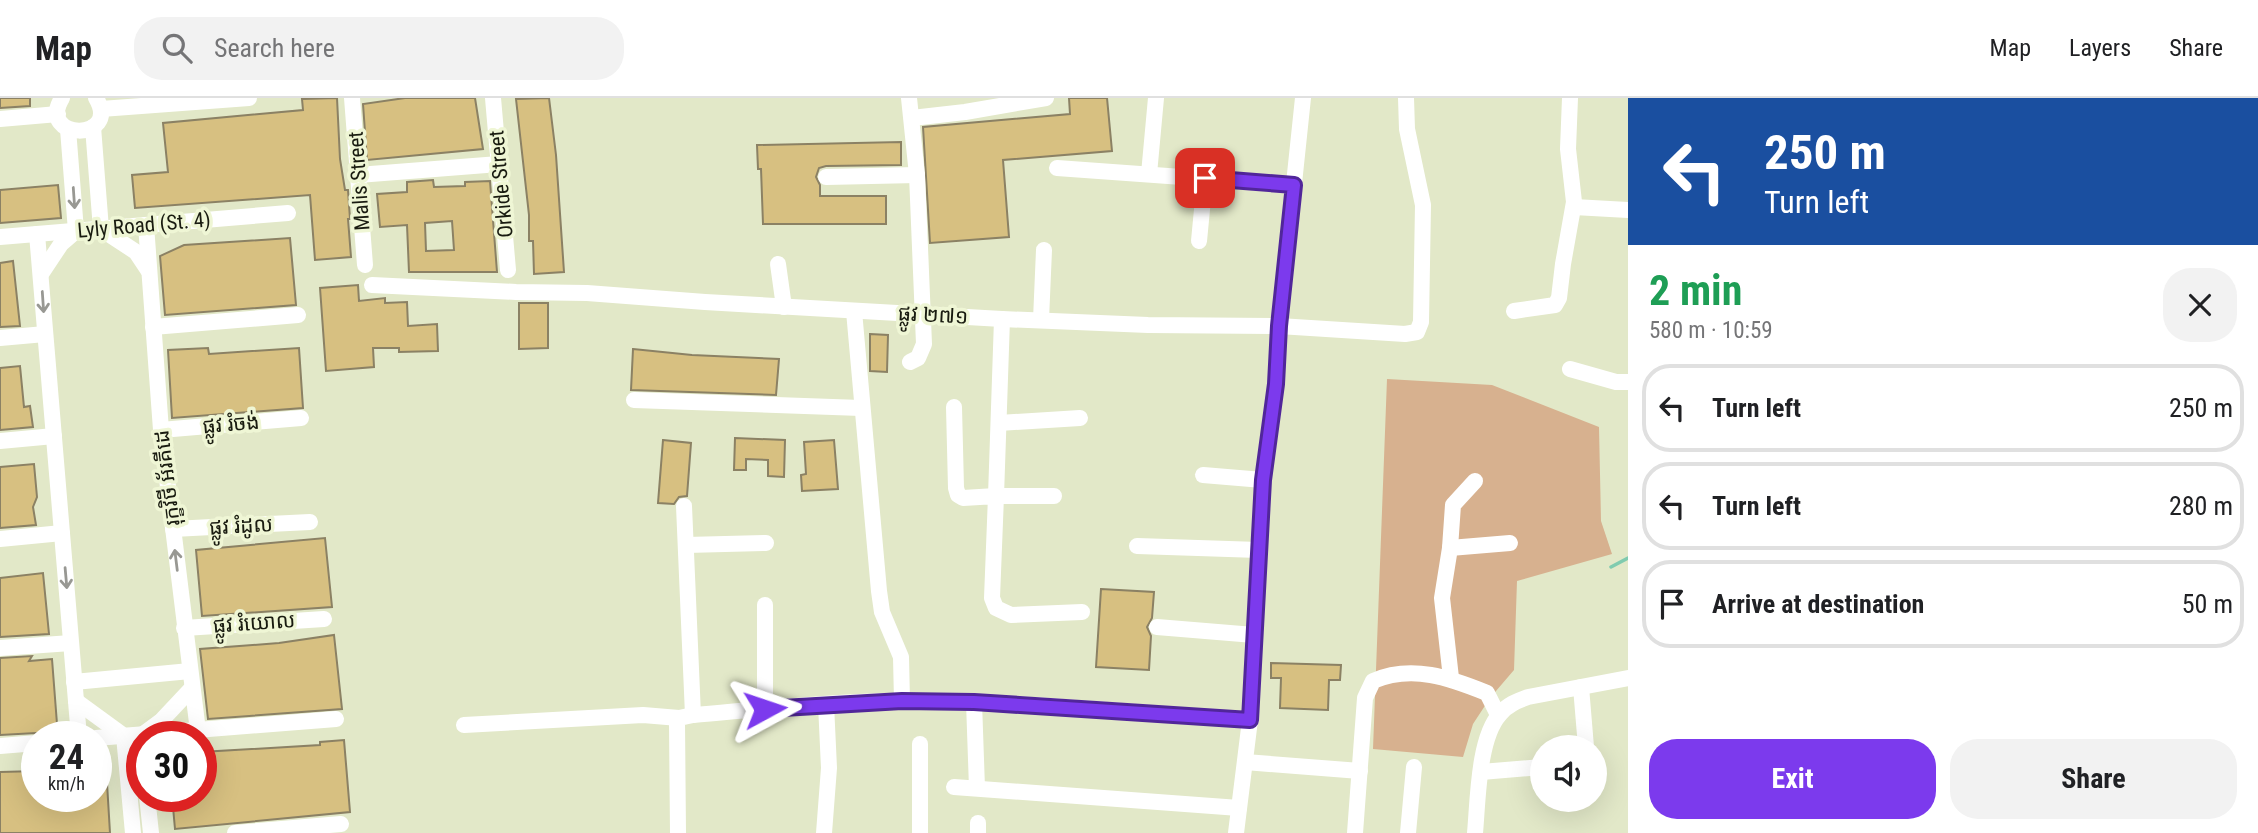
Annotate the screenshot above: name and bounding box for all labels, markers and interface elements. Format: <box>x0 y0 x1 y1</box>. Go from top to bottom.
search box <box>134 17 624 80</box>
text: Map <box>35 29 92 68</box>
icon: search <box>158 29 196 67</box>
text: Search here <box>214 33 335 63</box>
text: Map <box>1990 34 2031 62</box>
text: Layers <box>2069 34 2131 62</box>
text: Share <box>2169 34 2223 62</box>
text: 250 m <box>1764 124 1886 181</box>
icon: left <box>1649 126 1740 217</box>
street label: Orkide Street <box>484 129 518 239</box>
street label: Malis Street <box>344 131 374 231</box>
pin <box>1175 148 1235 208</box>
icon: arrive <box>1186 159 1224 197</box>
text: Turn left <box>1764 183 1869 221</box>
one-way arrow <box>68 186 81 209</box>
street label: Lyly Road (St. 4) <box>76 207 212 243</box>
text: 2 min <box>1649 266 1742 315</box>
button: close <box>2163 268 2237 342</box>
one-way arrow <box>37 290 50 313</box>
street label: ផ្លូវ ២៧១ <box>897 301 969 336</box>
text: 580 m · 10:59 <box>1649 317 1773 344</box>
icon: left <box>1653 389 1691 427</box>
text: Turn left <box>1712 393 1801 423</box>
text: 250 m <box>2169 393 2233 423</box>
street label: ផ្លូវ រំចង់ <box>201 409 261 446</box>
street label: រុក្ខវិថី អ័រគីដេ <box>148 428 186 527</box>
icon: left <box>1653 487 1691 525</box>
text: Turn left <box>1712 491 1801 521</box>
text: 280 m <box>2169 491 2233 521</box>
street label: ផ្លូវ រំដូល <box>208 512 274 547</box>
one-way arrow <box>170 549 183 572</box>
one-way arrow <box>60 566 73 589</box>
icon: arrive <box>1653 585 1691 623</box>
text: Arrive at destination <box>1712 589 1924 619</box>
text: 50 m <box>2182 589 2233 619</box>
street label: ផ្លូវ រំយោល <box>212 608 297 645</box>
position arrow <box>728 672 802 746</box>
speed limit sign: 30 <box>126 721 217 812</box>
map controls <box>1530 735 1607 812</box>
button: sound <box>1530 735 1607 812</box>
text: 24 <box>49 737 84 778</box>
button: Exit <box>1649 739 1936 819</box>
button: Share <box>1950 739 2237 819</box>
text: km/h <box>48 773 85 794</box>

